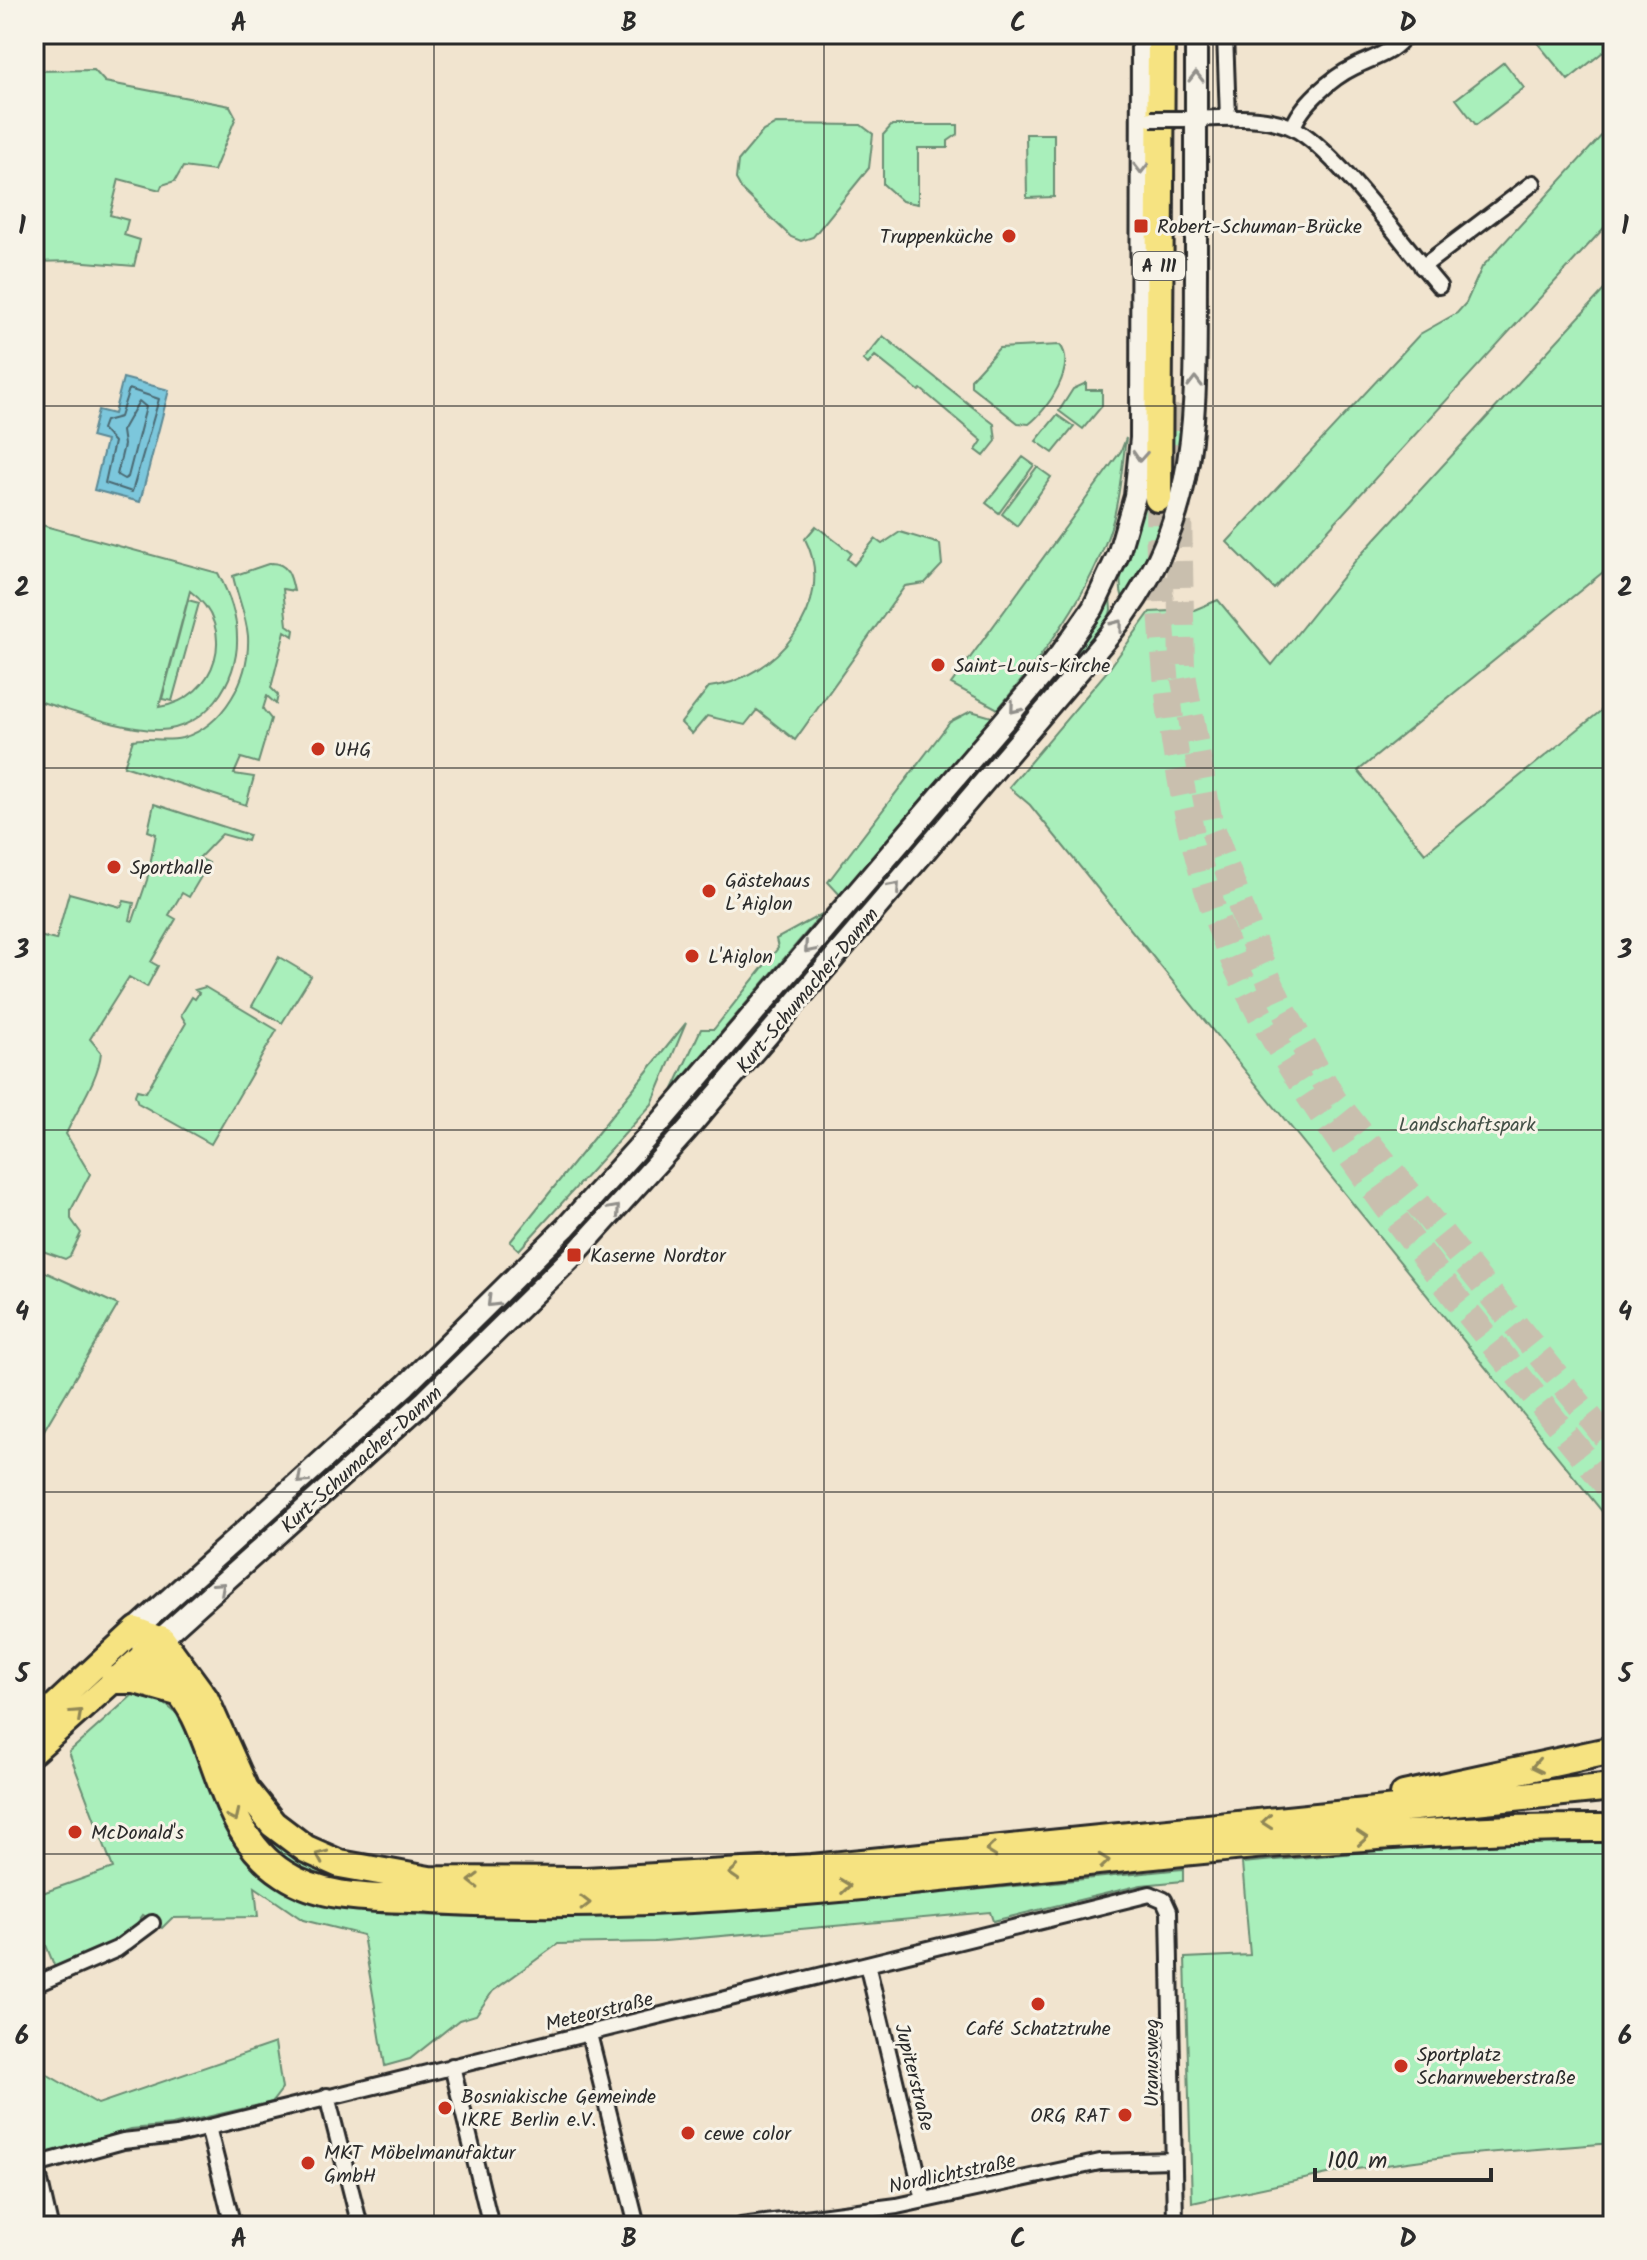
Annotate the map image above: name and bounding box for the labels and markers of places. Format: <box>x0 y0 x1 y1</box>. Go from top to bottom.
place label: Robert-Schuman-Brücke <box>1157 212 1362 244</box>
marker: Robert-Schuman-Brücke <box>1132 217 1150 235</box>
place label: Truppenküche <box>880 222 993 254</box>
marker: Truppenküche <box>1000 227 1018 245</box>
place label: Saint-Louis-Kirche <box>954 651 1110 683</box>
marker: Saint-Louis-Kirche <box>929 656 947 674</box>
place label: UHG <box>334 735 372 767</box>
marker: UHG <box>309 740 327 758</box>
place label: Sporthalle <box>130 853 213 885</box>
marker: Sporthalle <box>105 858 123 876</box>
place label: Gästehaus L’Aiglon <box>725 866 811 921</box>
marker: Gästehaus L’Aiglon <box>700 882 718 900</box>
place label: L'Aiglon <box>708 942 773 974</box>
marker: L'Aiglon <box>683 947 701 965</box>
place label: Kaserne Nordtor <box>590 1241 727 1273</box>
marker: Kaserne Nordtor <box>565 1246 583 1264</box>
place label: McDonald's <box>91 1818 184 1850</box>
marker: McDonald's <box>66 1823 84 1841</box>
marker: Café Schatztruhe <box>1029 1995 1047 2013</box>
place label: Café Schatztruhe <box>965 2014 1111 2046</box>
place label: Sportplatz Scharnweberstraße <box>1417 2040 1575 2095</box>
marker: Sportplatz Scharnweberstraße <box>1392 2057 1410 2075</box>
place label: Bosniakische Gemeinde IKRE Berlin e.V. <box>461 2082 656 2137</box>
marker: Bosniakische Gemeinde IKRE Berlin e.V. <box>436 2099 454 2117</box>
place label: ORG RAT <box>1030 2101 1111 2133</box>
marker: ORG RAT <box>1116 2106 1134 2124</box>
place label: cewe color <box>704 2119 792 2151</box>
marker: cewe color <box>679 2124 697 2142</box>
place label: MKT Möbelmanufaktur GmbH <box>324 2138 517 2193</box>
marker: MKT Möbelmanufaktur GmbH <box>299 2154 317 2172</box>

